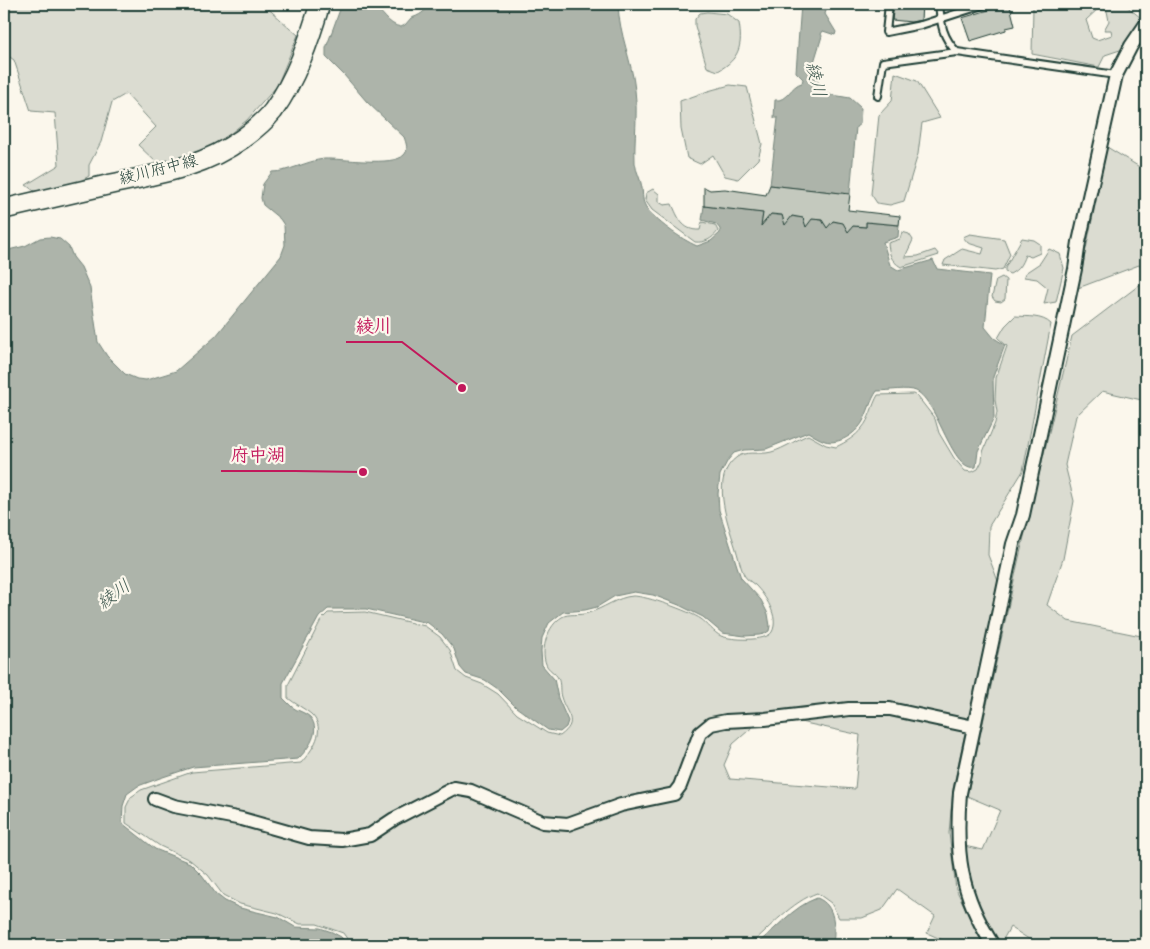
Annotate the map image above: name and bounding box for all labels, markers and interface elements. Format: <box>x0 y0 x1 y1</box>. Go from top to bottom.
water label: 綾川 <box>800 60 829 100</box>
street label: 綾川府中線 <box>117 151 200 191</box>
callout: 綾川 <box>346 309 402 342</box>
text: 綾川 <box>356 317 392 339</box>
callout: 府中湖 <box>221 438 295 471</box>
text: 府中湖 <box>231 446 285 468</box>
water label: 綾川 <box>94 576 136 615</box>

